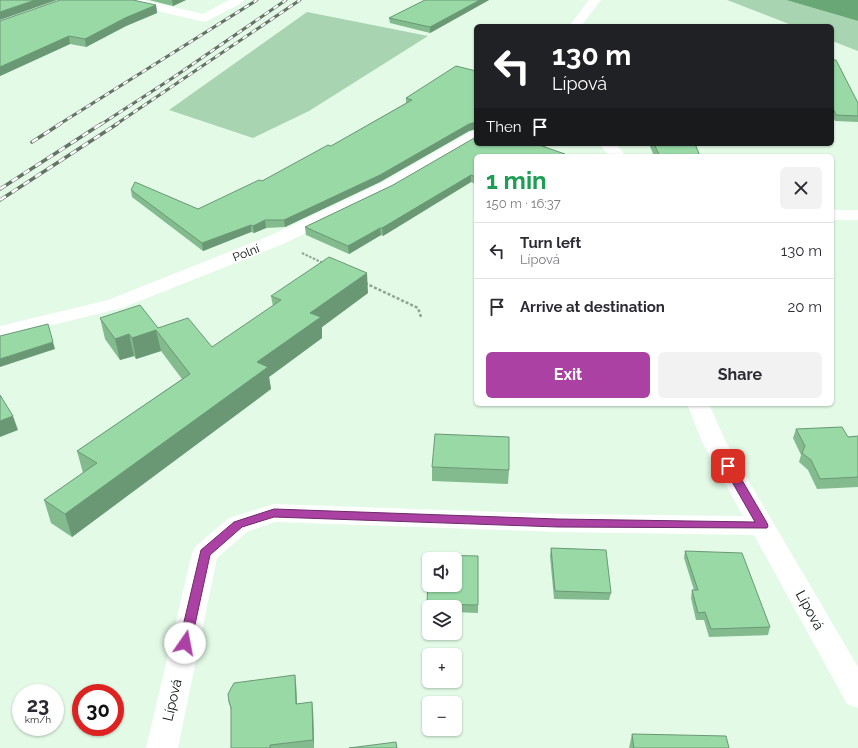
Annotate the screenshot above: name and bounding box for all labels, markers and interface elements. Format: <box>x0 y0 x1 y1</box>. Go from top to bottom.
text: 130 m <box>552 39 631 72</box>
icon: left <box>486 40 538 92</box>
text: Lípová <box>552 73 607 94</box>
icon: arrive <box>529 116 551 138</box>
text: Then <box>486 118 521 136</box>
text: 1 min <box>486 166 547 195</box>
button: close <box>780 167 822 209</box>
text: 150 m · 16:37 <box>486 196 561 211</box>
text: Turn left <box>520 234 581 252</box>
icon: left <box>486 240 508 262</box>
street label: Polní <box>231 241 262 265</box>
text: 130 m <box>781 242 822 260</box>
text: Lípová <box>520 252 560 267</box>
icon: arrive <box>486 296 508 318</box>
text: Arrive at destination <box>520 298 665 316</box>
text: 20 m <box>787 298 822 316</box>
button: Exit <box>486 352 650 398</box>
button: Share <box>658 352 822 398</box>
pin <box>711 449 745 483</box>
icon: arrive <box>717 455 739 477</box>
map controls <box>422 552 462 736</box>
button: sound <box>422 552 462 592</box>
street label: Lípová <box>793 587 827 633</box>
button: layers <box>422 600 462 640</box>
position arrow <box>164 622 206 664</box>
button: + <box>422 648 462 688</box>
street label: Lípová <box>159 677 185 723</box>
speed limit sign: 30 <box>72 684 124 736</box>
text: 23 <box>27 693 49 717</box>
button: − <box>422 696 462 736</box>
text: km/h <box>25 714 51 725</box>

